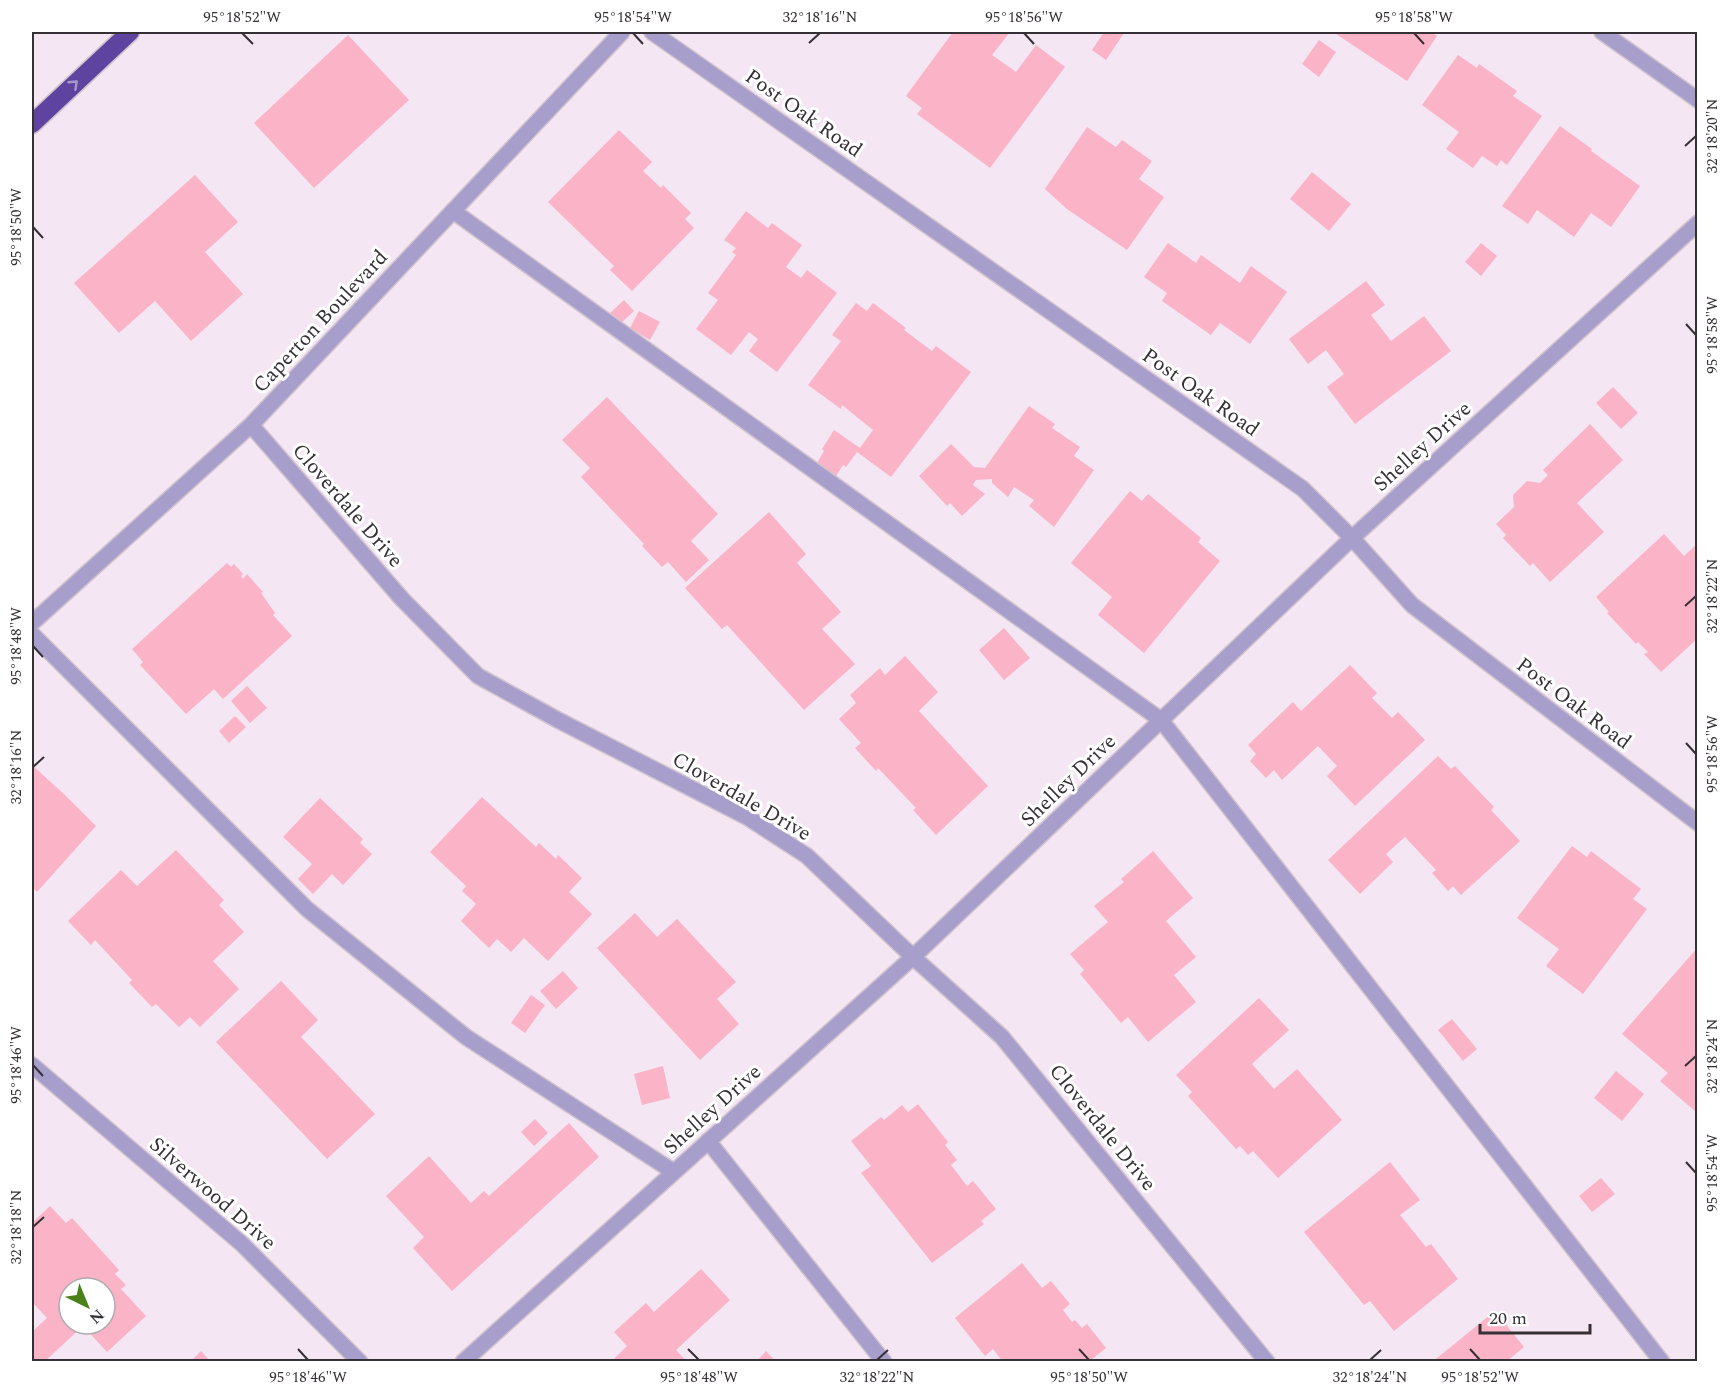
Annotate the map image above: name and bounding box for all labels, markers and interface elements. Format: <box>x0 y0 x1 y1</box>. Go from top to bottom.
text: 95°18'52"W <box>203 6 281 29</box>
text: 95°18'54"W <box>594 6 672 29</box>
text: 32°18'16"N <box>783 6 858 29</box>
text: 95°18'56"W <box>985 6 1063 29</box>
text: 95°18'58"W <box>1375 6 1453 29</box>
street label: Post Oak Road <box>738 61 869 166</box>
one-way arrow <box>67 80 78 91</box>
text: 32°18'20"N <box>1701 98 1724 174</box>
text: 95°18'50"W <box>5 188 28 266</box>
street label: Caperton Boulevard <box>246 243 396 401</box>
text: 95°18'58"W <box>1701 296 1724 374</box>
street label: Post Oak Road <box>1135 340 1266 445</box>
street label: Shelley Drive <box>1366 394 1479 500</box>
street label: Cloverdale Drive <box>284 436 411 575</box>
text: 32°18'22"N <box>1701 558 1724 634</box>
text: 95°18'48"W <box>5 607 28 685</box>
street label: Post Oak Road <box>1509 650 1638 758</box>
text: 95°18'56"W <box>1701 715 1724 793</box>
street label: Shelley Drive <box>1013 727 1124 835</box>
text: 32°18'16"N <box>5 729 28 805</box>
street label: Cloverdale Drive <box>666 744 817 850</box>
text: 32°18'24"N <box>1701 1018 1724 1094</box>
text: 95°18'46"W <box>5 1026 28 1104</box>
street label: Shelley Drive <box>656 1057 769 1163</box>
street label: Cloverdale Drive <box>1041 1057 1164 1198</box>
street label: Silverwood Drive <box>142 1129 283 1258</box>
text: 95°18'54"W <box>1701 1134 1724 1212</box>
text: 32°18'18"N <box>5 1189 28 1265</box>
north arrow <box>57 1276 117 1336</box>
scale bar <box>1480 1297 1590 1335</box>
text: N <box>84 1303 110 1329</box>
text: 20 m <box>1489 1305 1527 1332</box>
text: 95°18'46"W <box>269 1366 347 1389</box>
text: 95°18'48"W <box>660 1366 738 1389</box>
text: 32°18'22"N <box>840 1366 915 1389</box>
text: 95°18'50"W <box>1050 1366 1128 1389</box>
text: 32°18'24"N <box>1333 1366 1408 1389</box>
text: 95°18'52"W <box>1441 1366 1519 1389</box>

